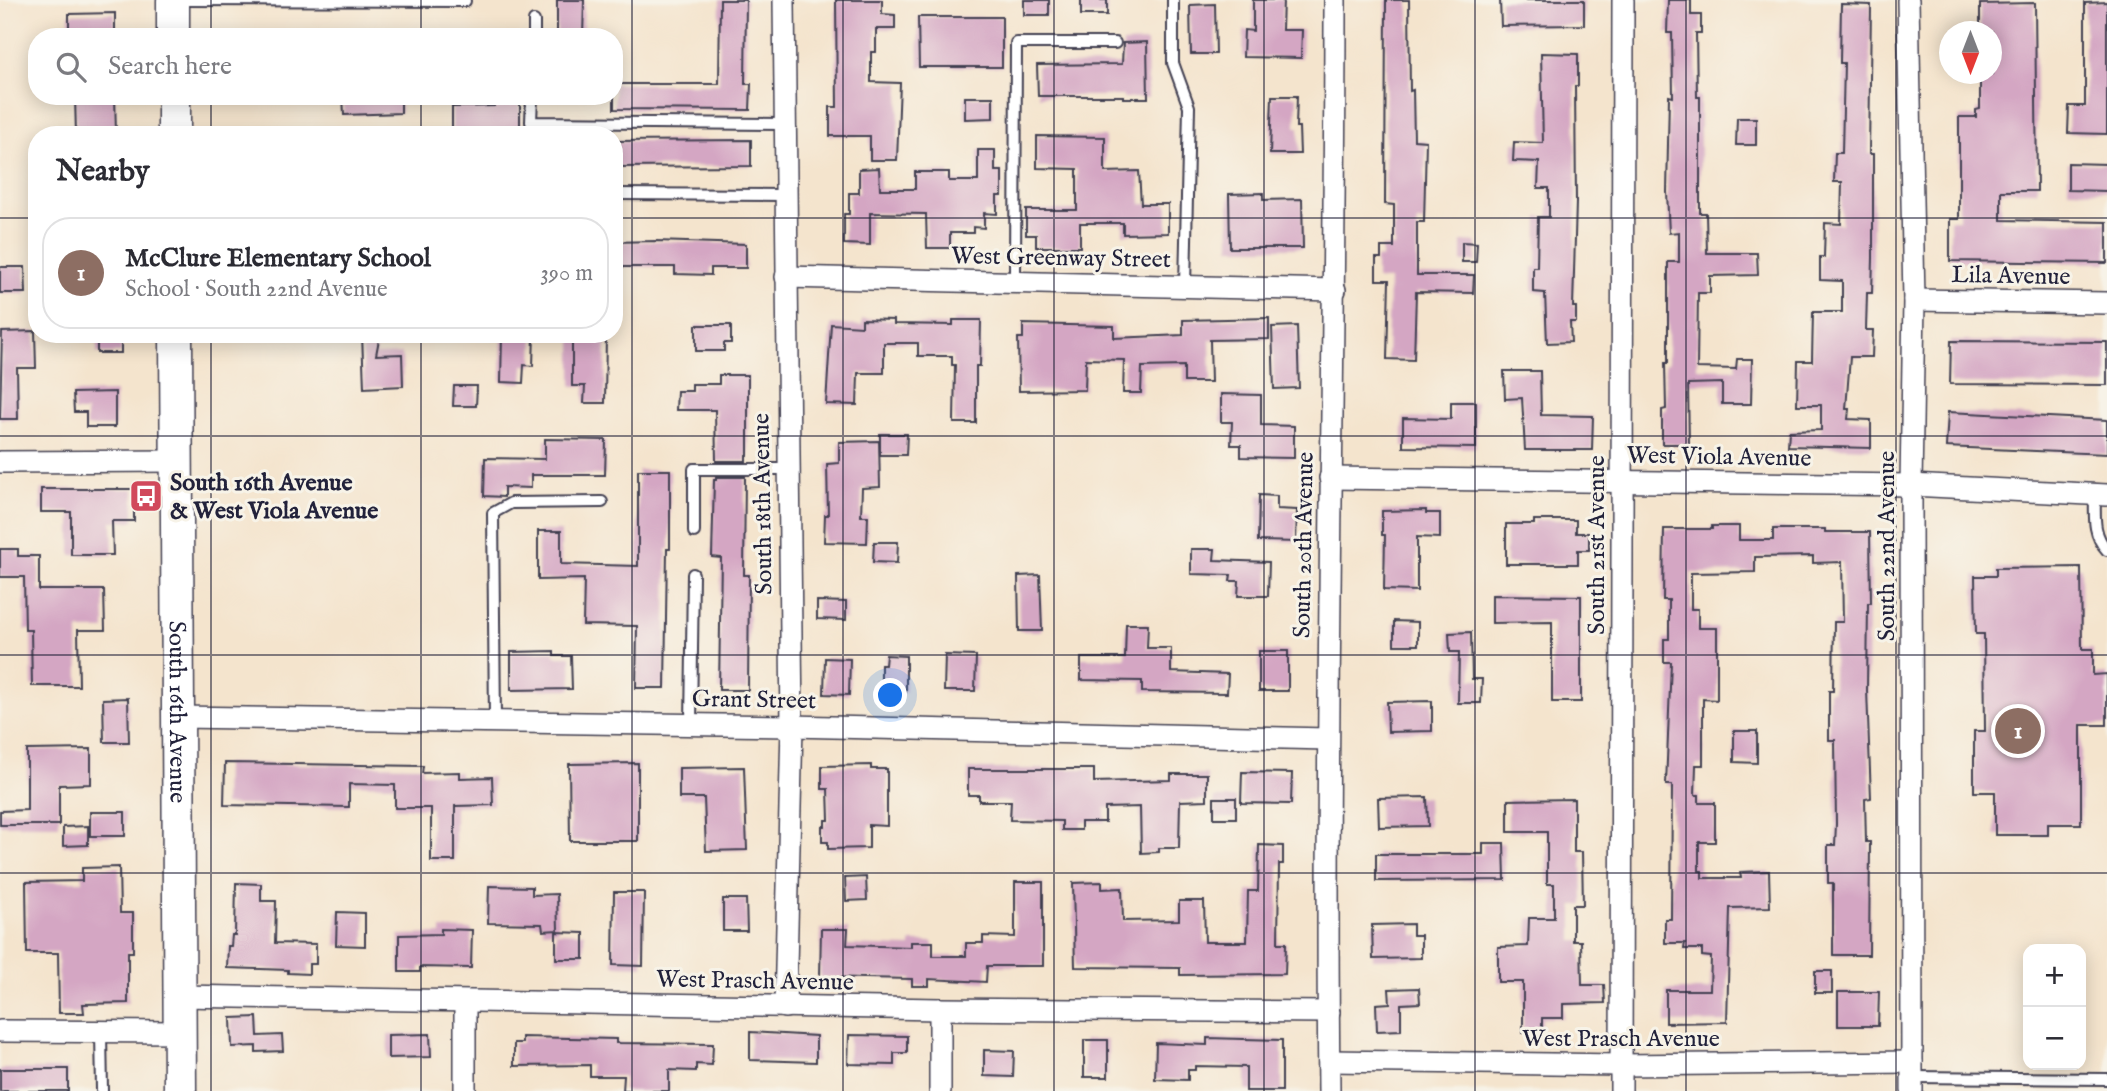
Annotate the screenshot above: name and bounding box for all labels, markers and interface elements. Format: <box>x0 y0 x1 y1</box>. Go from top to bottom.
north arrow <box>1939 21 2002 84</box>
search box <box>28 28 623 105</box>
icon: search <box>52 48 90 86</box>
text: Search here <box>108 50 232 83</box>
text: Nearby <box>56 153 149 191</box>
street label: West Greenway Street <box>951 241 1171 276</box>
text: McClure Elementary School <box>125 242 431 275</box>
text: 1 <box>77 259 85 288</box>
text: 390 m <box>540 259 593 288</box>
street label: Lila Avenue <box>1951 260 2071 293</box>
text: School · South 22nd Avenue <box>125 275 388 304</box>
street label: South 18th Avenue <box>746 413 781 595</box>
street label: West Viola Avenue <box>1626 440 1812 475</box>
street label: South 22nd Avenue <box>1872 451 1903 641</box>
street label: South 20th Avenue <box>1287 452 1322 639</box>
street label: South 21st Avenue <box>1582 455 1613 635</box>
place label: South 16th Avenue & West Viola Avenue <box>170 468 378 527</box>
bus stop icon: South 16th Avenue & West Viola Avenue <box>127 477 165 515</box>
street label: South 16th Avenue <box>161 621 192 803</box>
your location <box>873 678 907 712</box>
street label: Grant Street <box>692 684 816 717</box>
pin: 1 <box>1995 705 2041 757</box>
map controls <box>2023 944 2086 1070</box>
button: + <box>2023 944 2086 1007</box>
street label: West Prasch Avenue <box>656 964 854 999</box>
button: − <box>2023 1007 2086 1070</box>
street label: West Prasch Avenue <box>1522 1024 1720 1055</box>

